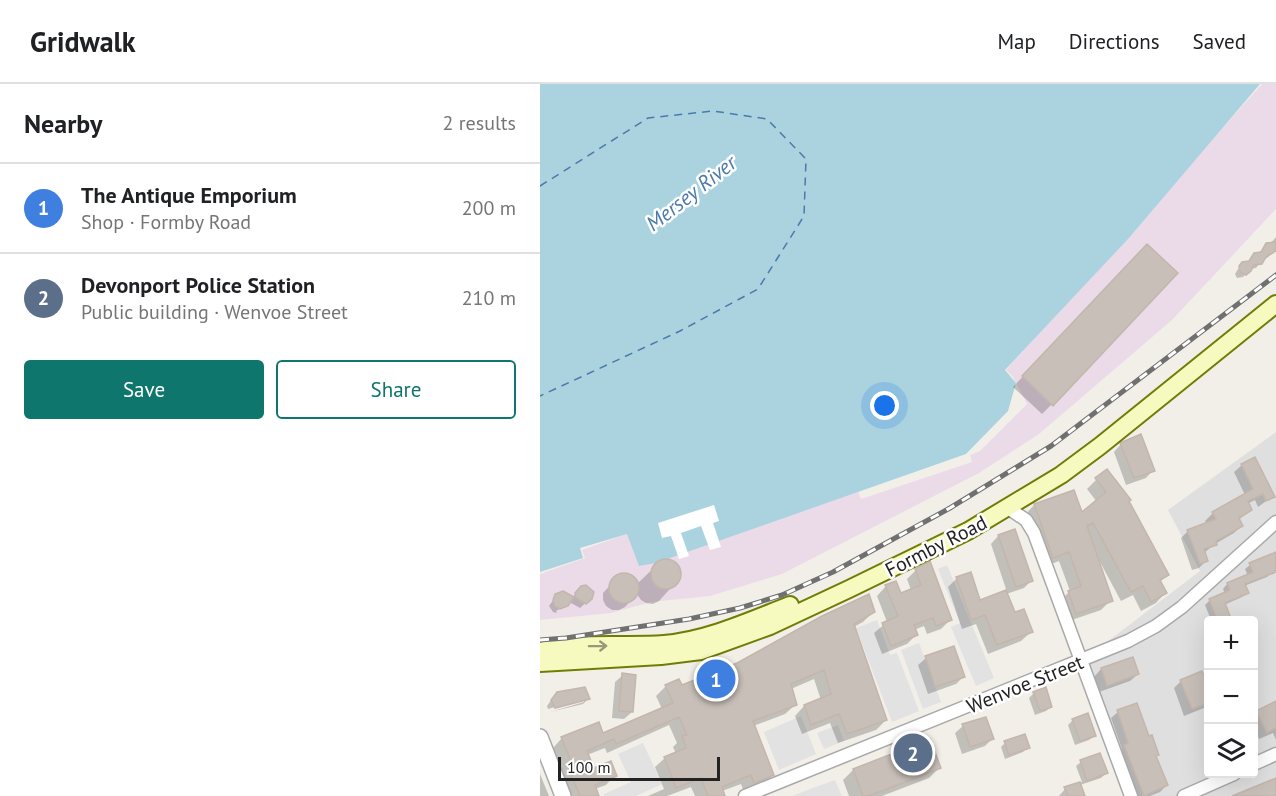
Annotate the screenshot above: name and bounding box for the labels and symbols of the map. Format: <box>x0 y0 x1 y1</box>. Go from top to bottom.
water label: Mersey River <box>640 148 743 237</box>
your location <box>870 391 899 420</box>
street label: Formby Road <box>881 509 991 583</box>
one-way arrow <box>588 640 608 652</box>
street label: Wenvoe Street <box>963 649 1087 719</box>
pin: 1 <box>696 656 735 702</box>
pin: 2 <box>894 730 932 776</box>
scale bar <box>558 754 720 782</box>

